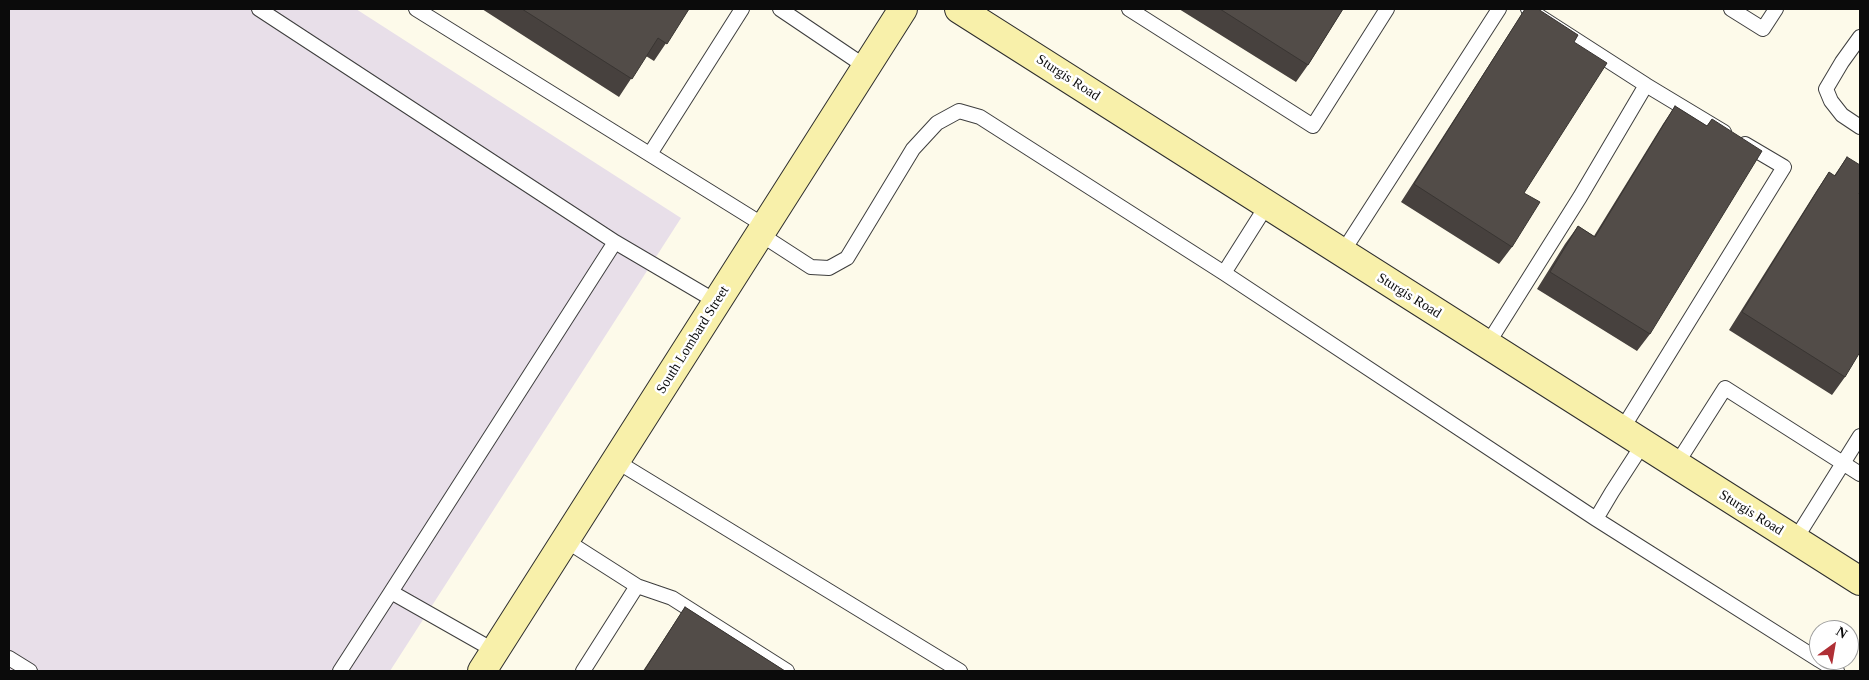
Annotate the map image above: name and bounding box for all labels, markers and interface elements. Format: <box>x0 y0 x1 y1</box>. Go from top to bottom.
street label: Sturgis Road <box>1033 51 1103 105</box>
street label: Sturgis Road <box>1374 270 1444 322</box>
street label: South Lombard Street <box>653 283 733 397</box>
street label: Sturgis Road <box>1716 487 1786 539</box>
north arrow <box>1809 620 1859 670</box>
text: N <box>1833 624 1850 642</box>

